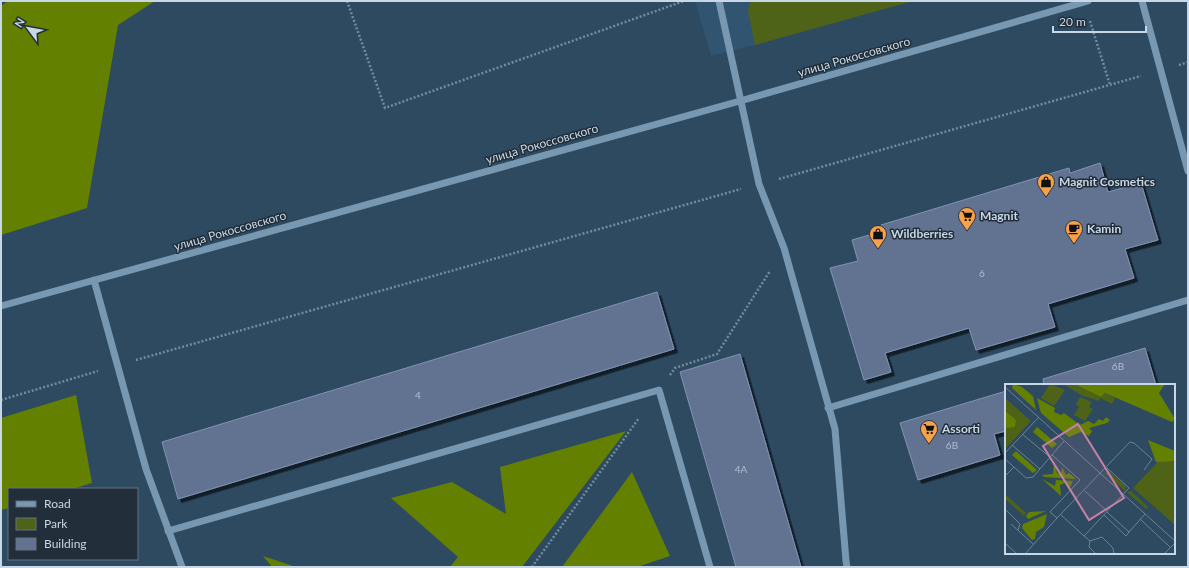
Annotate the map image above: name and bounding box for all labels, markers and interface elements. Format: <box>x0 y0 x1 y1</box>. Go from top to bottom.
north arrow <box>8 8 48 48</box>
scale bar <box>1053 8 1146 34</box>
text: 20 m <box>1059 14 1086 29</box>
text: N <box>11 15 27 29</box>
street label: улица Рокоссовского <box>796 33 912 80</box>
street label: улица Рокоссовского <box>484 120 600 167</box>
shop icon: Magnit Cosmetics <box>1036 172 1056 197</box>
place label: Magnit Cosmetics <box>1059 174 1155 189</box>
supermarket icon: Magnit <box>957 206 977 231</box>
street label: улица Рокоссовского <box>172 207 288 254</box>
place label: Magnit <box>980 208 1018 223</box>
cafe icon: Kamin <box>1064 219 1084 244</box>
place label: Kamin <box>1087 221 1121 236</box>
shop icon: Wildberries <box>868 224 888 249</box>
place label: Wildberries <box>891 226 953 241</box>
house number: 6 <box>979 267 985 279</box>
house number: 6В <box>1112 360 1124 372</box>
inset map <box>1005 384 1175 554</box>
house number: 4 <box>415 389 421 401</box>
supermarket icon: Assorti <box>919 419 939 444</box>
place label: Assorti <box>941 421 980 436</box>
house number: 6В <box>946 439 958 451</box>
house number: 4А <box>735 463 748 475</box>
legend <box>8 488 138 560</box>
text: Road <box>44 496 71 511</box>
text: Park <box>44 516 68 531</box>
text: Building <box>44 536 87 551</box>

